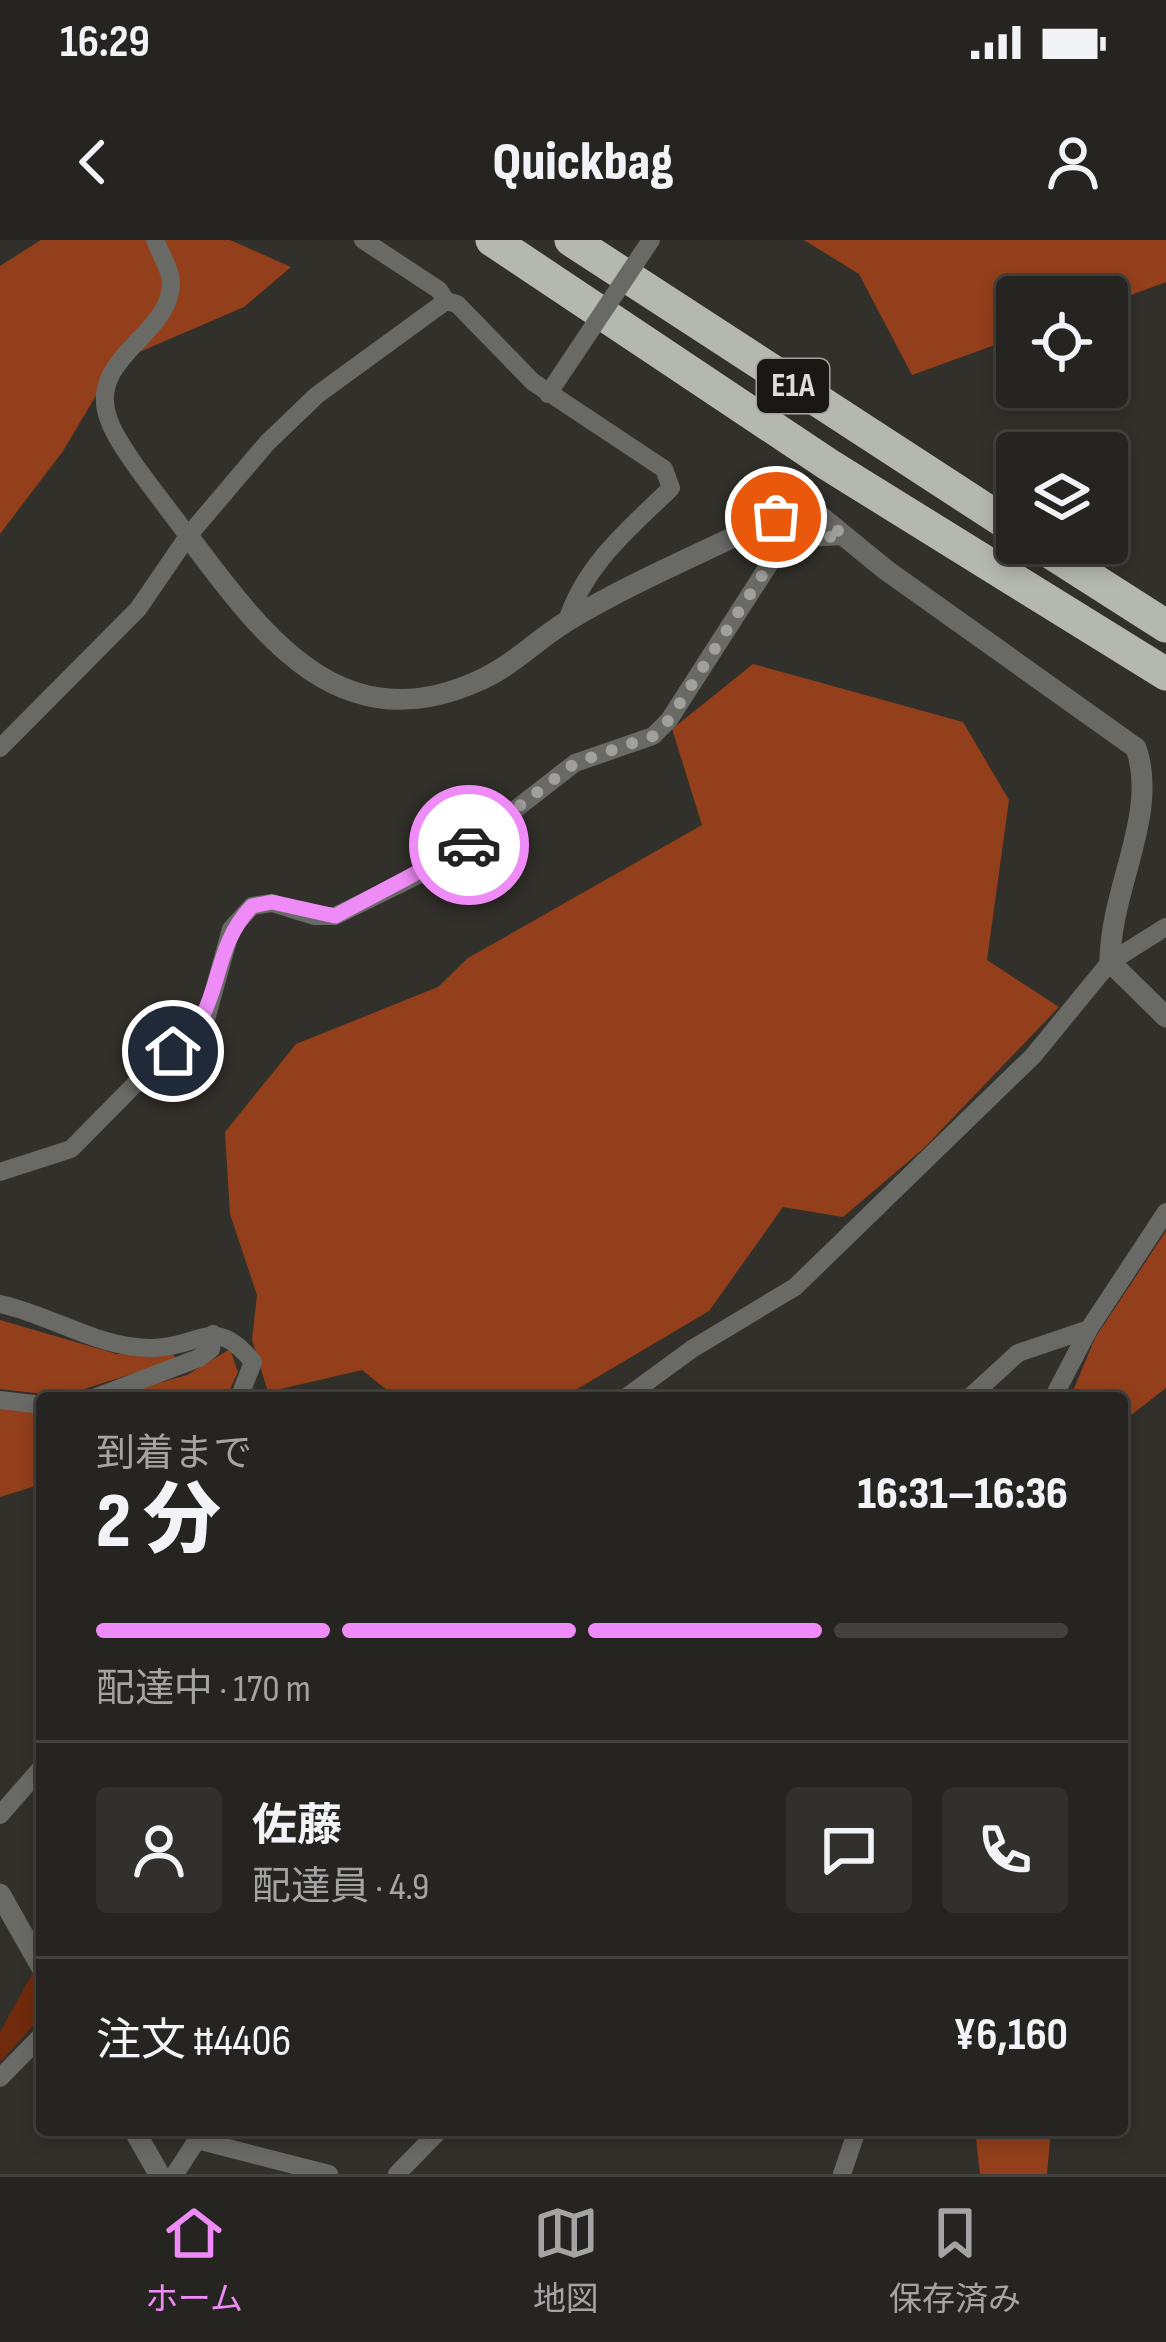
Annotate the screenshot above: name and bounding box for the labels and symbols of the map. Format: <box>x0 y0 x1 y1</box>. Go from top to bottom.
road number: E1A <box>757 359 829 413</box>
pin <box>725 466 827 568</box>
courier <box>409 785 529 905</box>
pin <box>122 1000 224 1102</box>

